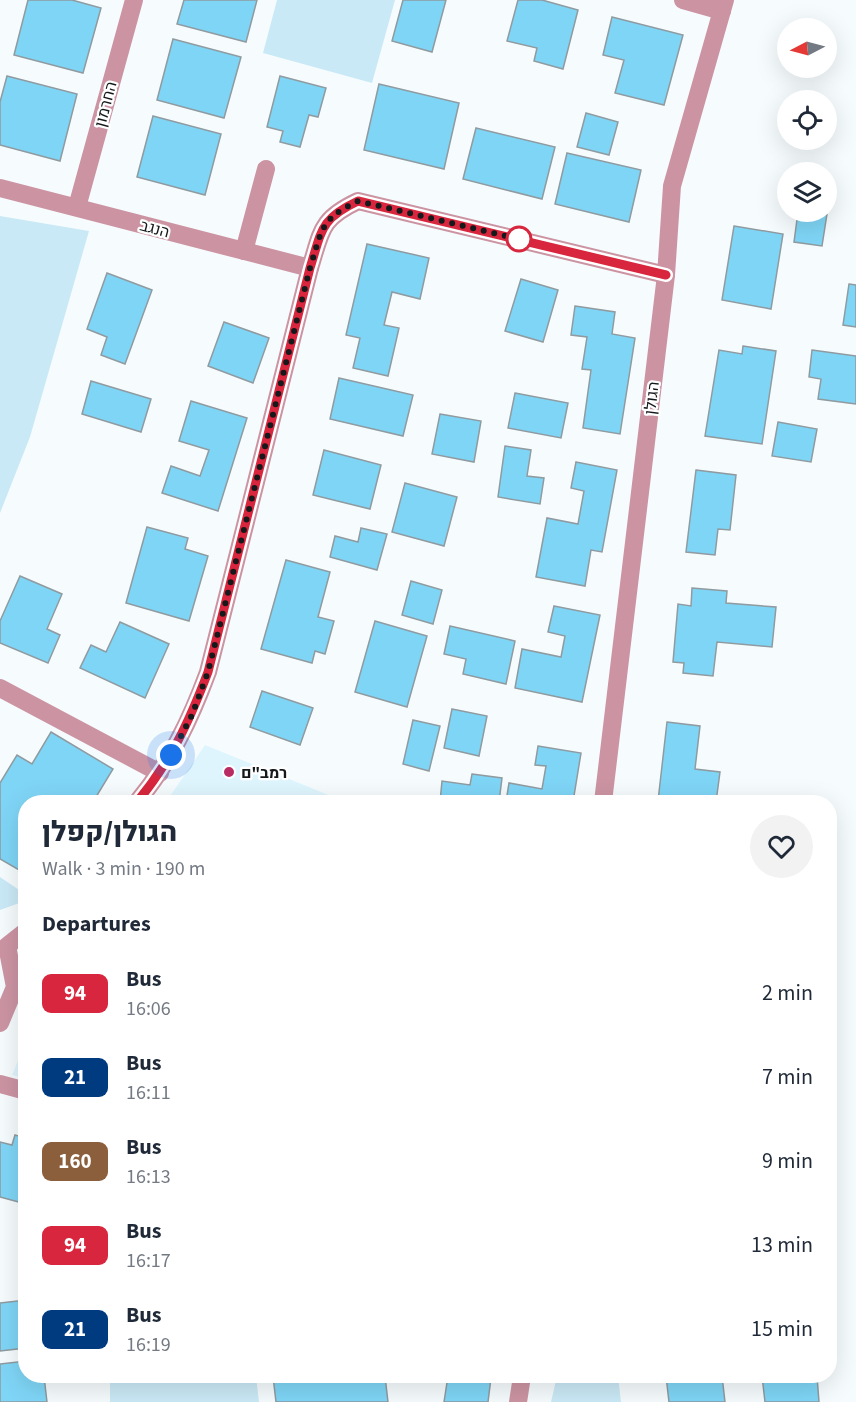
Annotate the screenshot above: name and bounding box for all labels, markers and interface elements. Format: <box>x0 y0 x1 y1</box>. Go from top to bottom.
north arrow <box>777 18 837 78</box>
map controls <box>777 18 837 222</box>
street label: החרמון <box>89 79 123 130</box>
button: locate <box>777 90 837 150</box>
button: layers <box>777 162 837 222</box>
street label: הנגב <box>137 214 172 243</box>
unlabelled marker <box>506 226 532 252</box>
street label: הגולן <box>639 380 665 416</box>
your location <box>156 740 186 770</box>
place label: רמב"ם <box>241 762 287 784</box>
marker: רמב"ם <box>222 765 236 779</box>
text: הגולן/קפלן <box>42 812 177 852</box>
button: heart <box>750 815 813 878</box>
text: Walk · 3 min · 190 m <box>42 855 205 883</box>
text: Departures <box>42 908 151 940</box>
text: Bus <box>126 963 162 995</box>
text: 2 min <box>762 977 813 1009</box>
text: 94 <box>64 978 86 1008</box>
text: 16:06 <box>126 995 171 1023</box>
text: Bus <box>126 1047 162 1079</box>
text: 7 min <box>762 1061 813 1093</box>
text: 21 <box>64 1062 86 1092</box>
text: 16:11 <box>126 1079 171 1107</box>
text: Bus <box>126 1131 162 1163</box>
text: 9 min <box>762 1145 813 1177</box>
text: 160 <box>58 1146 92 1176</box>
text: 16:13 <box>126 1163 171 1191</box>
text: Bus <box>126 1215 162 1247</box>
text: 13 min <box>751 1229 813 1261</box>
text: 94 <box>64 1230 86 1260</box>
text: 16:17 <box>126 1247 171 1275</box>
text: Bus <box>126 1299 162 1331</box>
text: 15 min <box>751 1313 813 1345</box>
text: 21 <box>64 1314 86 1344</box>
text: 16:19 <box>126 1331 171 1359</box>

